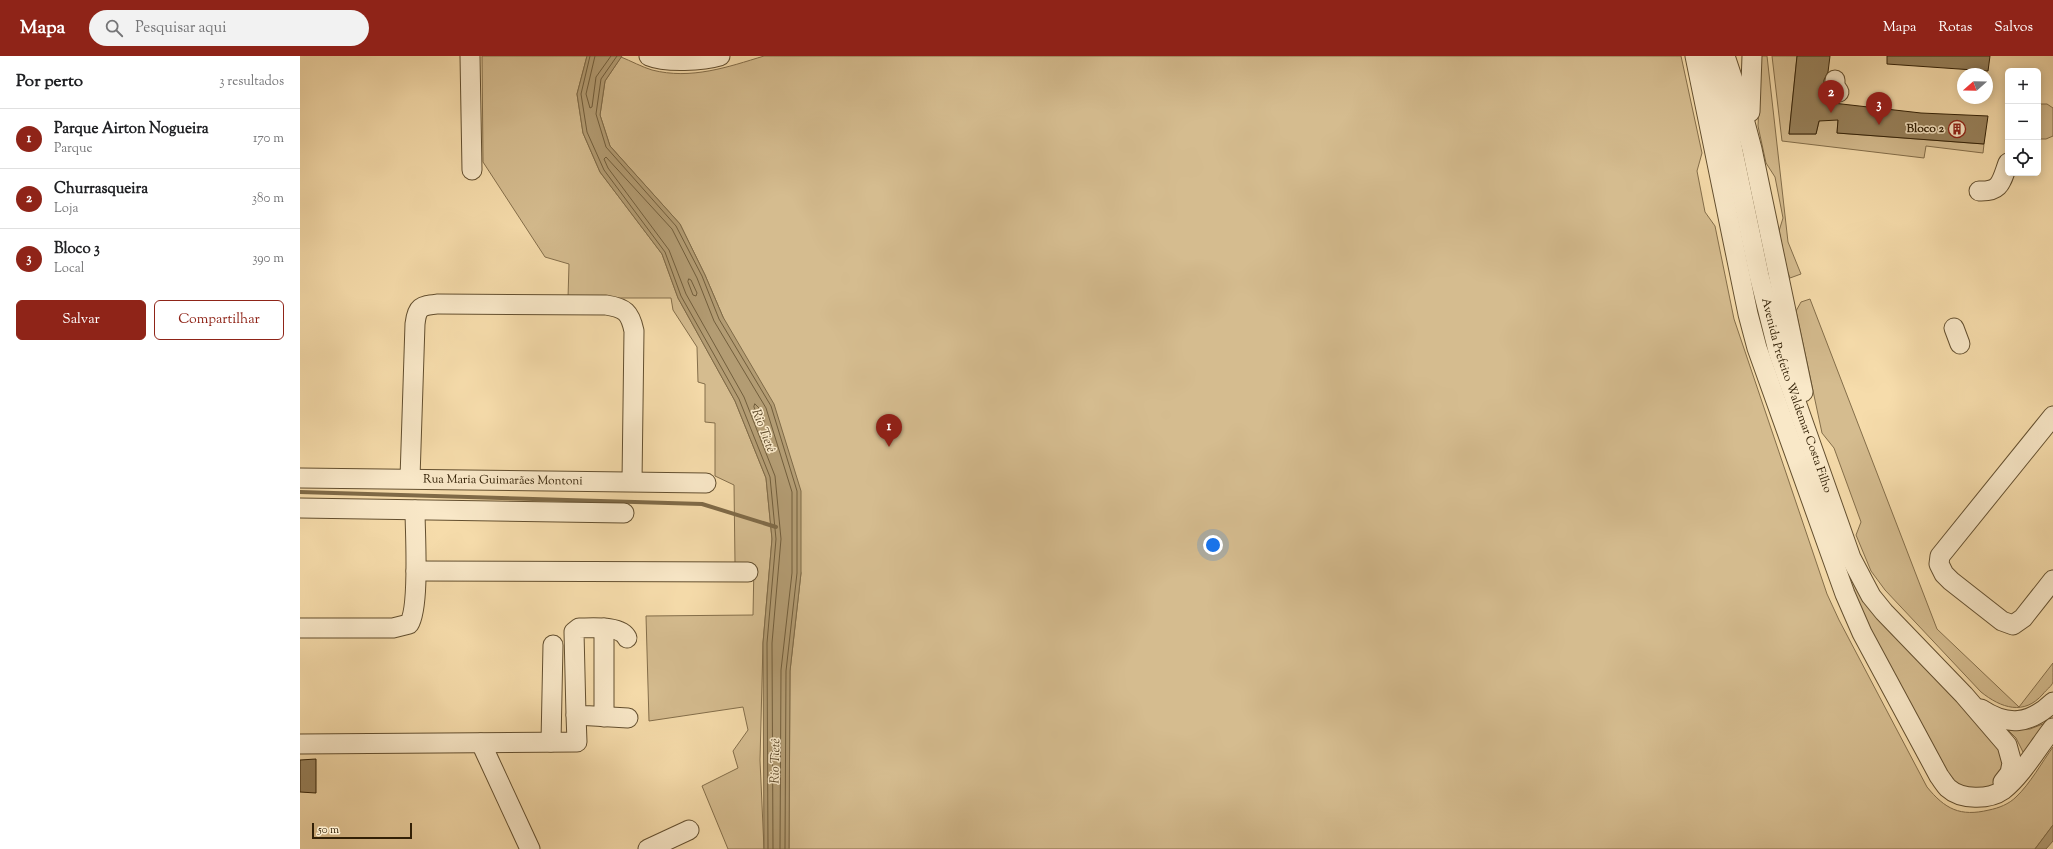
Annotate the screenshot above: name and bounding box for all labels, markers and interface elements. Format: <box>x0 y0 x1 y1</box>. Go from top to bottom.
search box <box>89 10 369 46</box>
text: Mapa <box>20 15 65 42</box>
icon: search <box>103 17 125 39</box>
text: Pesquisar aqui <box>135 18 226 39</box>
text: Mapa <box>1883 18 1916 38</box>
text: Rotas <box>1938 18 1972 38</box>
text: Salvos <box>1994 18 2033 38</box>
north arrow <box>1957 68 1993 104</box>
map controls <box>2005 68 2041 176</box>
button: + <box>2005 68 2041 104</box>
text: Por perto <box>16 70 83 94</box>
text: 3 resultados <box>219 73 284 91</box>
pin: 2 <box>1818 80 1844 113</box>
pin: 3 <box>1866 92 1892 125</box>
button: − <box>2005 104 2041 140</box>
text: Parque Airton Nogueira <box>54 119 209 140</box>
building icon: Bloco 2 <box>1947 119 1967 139</box>
place label: Bloco 2 <box>1906 120 1944 138</box>
text: 1 <box>27 130 31 148</box>
text: 170 m <box>253 130 284 148</box>
text: Parque <box>54 140 93 158</box>
button: locate <box>2005 140 2041 176</box>
text: Churrasqueira <box>54 179 148 200</box>
text: 2 <box>26 190 32 208</box>
text: 380 m <box>252 190 284 208</box>
text: Loja <box>54 200 78 218</box>
text: Bloco 3 <box>54 239 100 260</box>
text: 3 <box>26 250 32 268</box>
text: 390 m <box>252 250 284 268</box>
text: Local <box>54 260 84 278</box>
street label: Avenida Prefeito Waldemar Costa Filho <box>1756 296 1837 496</box>
button: Salvar <box>16 300 146 340</box>
button: Compartilhar <box>154 300 284 340</box>
water label: Rio Tietê <box>746 407 780 455</box>
pin: 1 <box>876 414 902 447</box>
street label: Rua Maria Guimarães Montoni <box>423 471 583 490</box>
your location <box>1203 535 1223 555</box>
water label: Rio Tietê <box>767 738 785 784</box>
scale bar <box>312 821 412 840</box>
text: 50 m <box>318 822 339 838</box>

